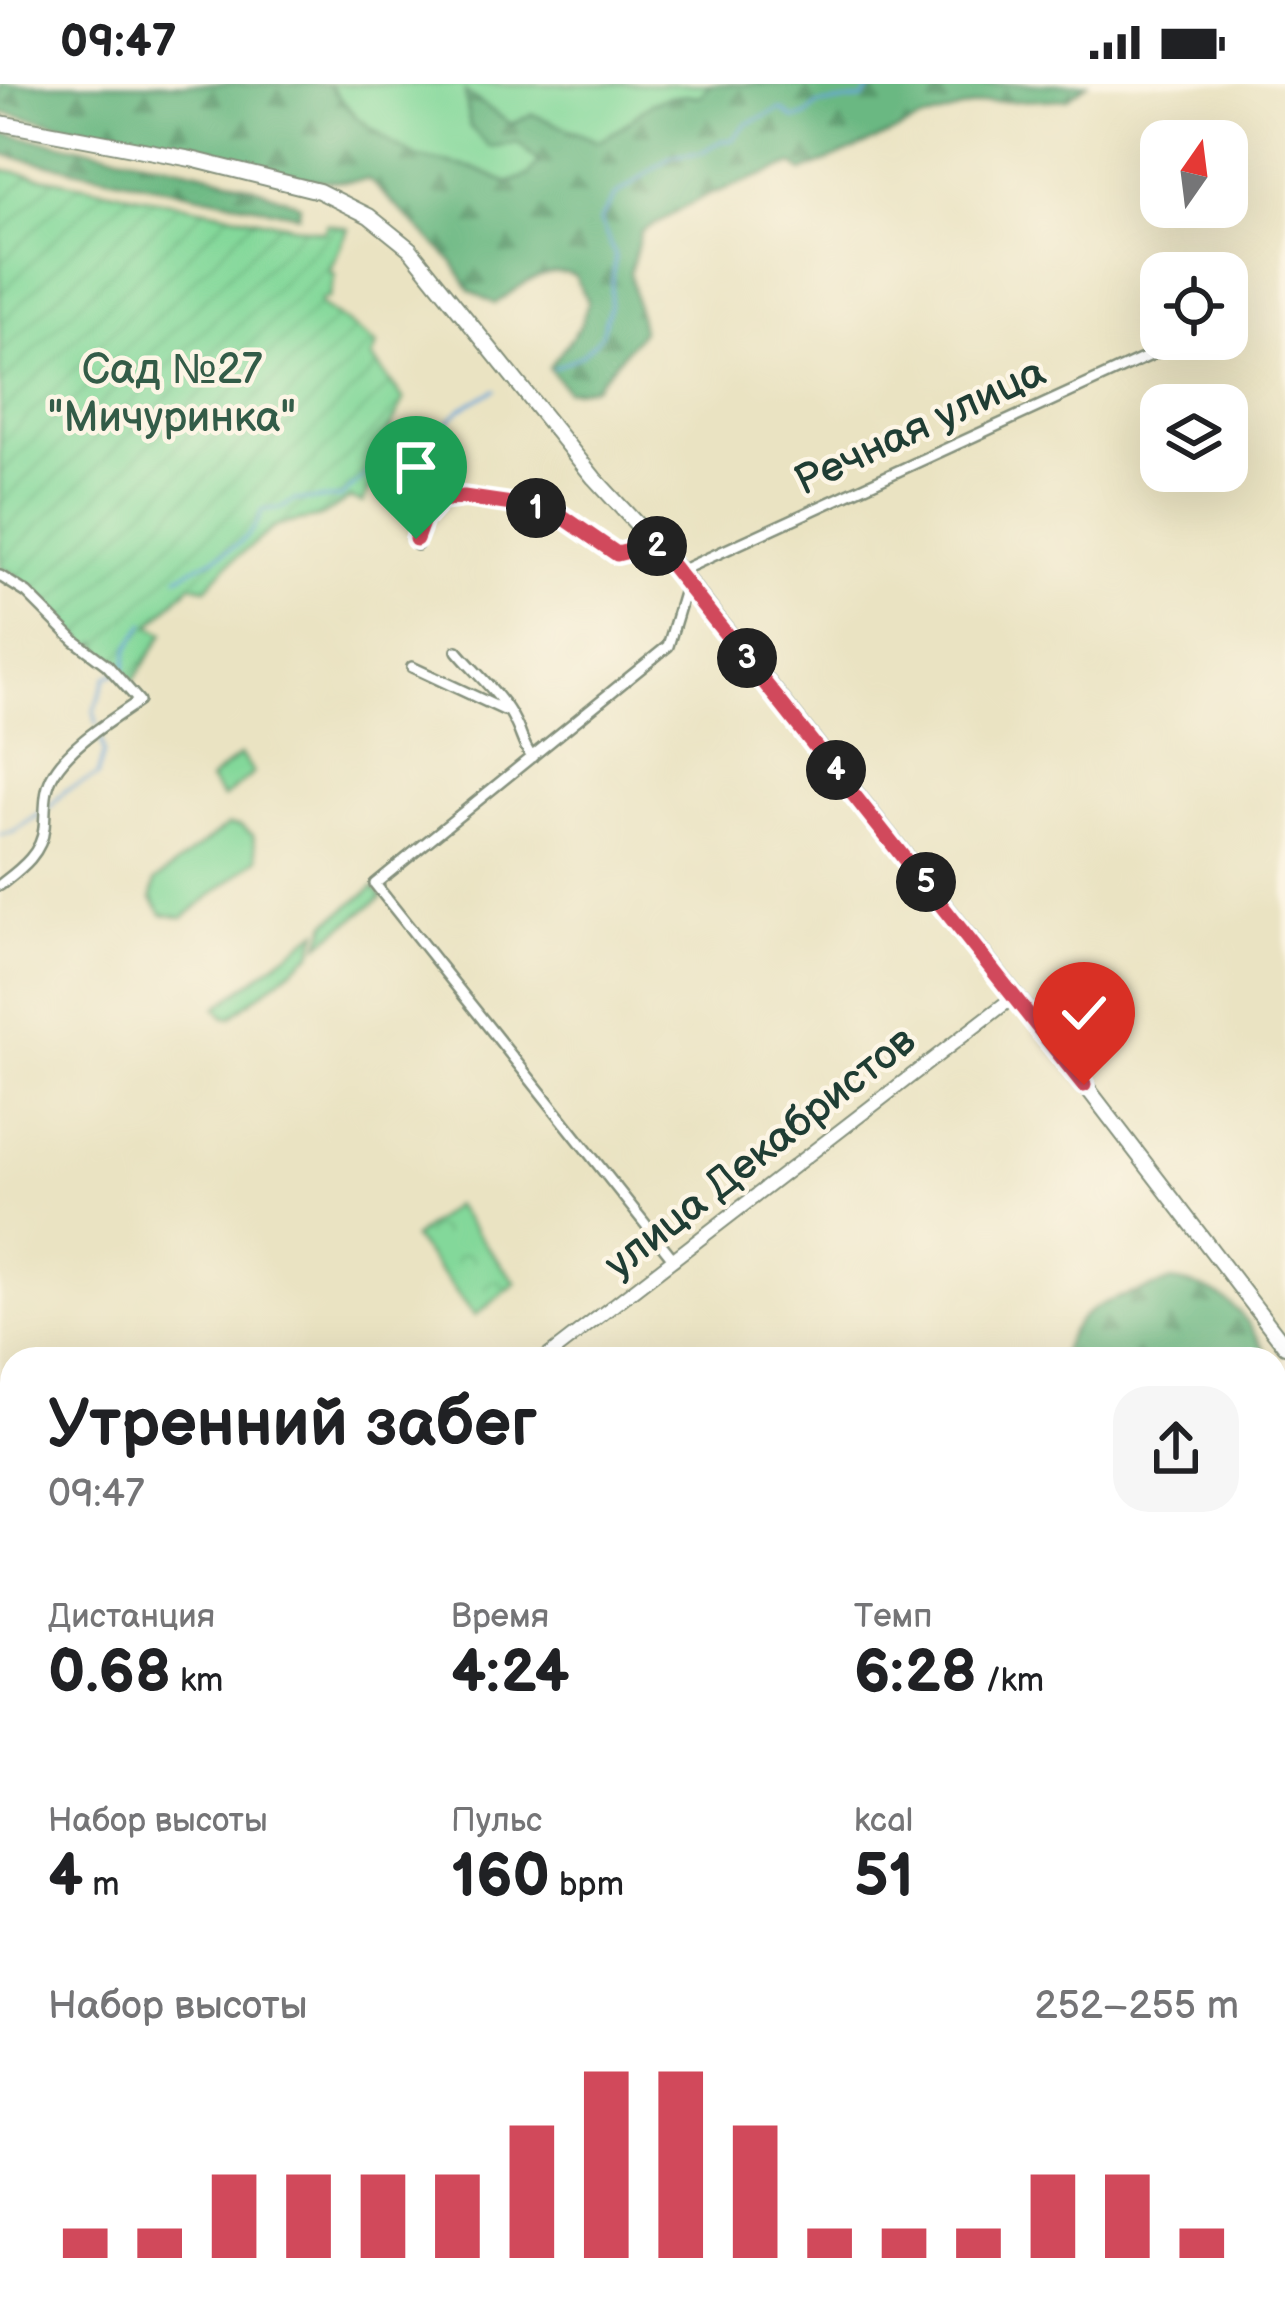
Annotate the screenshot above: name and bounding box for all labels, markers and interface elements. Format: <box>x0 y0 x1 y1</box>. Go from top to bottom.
text: 09:47 <box>60 15 177 70</box>
north arrow <box>1140 120 1248 228</box>
map controls <box>1140 120 1248 492</box>
button: locate <box>1140 252 1248 360</box>
park label: Сад №27 "Мичуринка" <box>48 345 296 444</box>
street label: Речная улица <box>786 347 1054 508</box>
button: layers <box>1140 384 1248 492</box>
pin <box>365 416 467 539</box>
icon: arrive <box>383 434 449 500</box>
pin: 1 <box>506 478 566 538</box>
text: 1 <box>529 488 543 528</box>
pin: 2 <box>627 516 687 576</box>
text: 2 <box>647 526 667 566</box>
pin: 3 <box>717 628 777 688</box>
text: 3 <box>737 638 757 678</box>
pin: 4 <box>806 740 866 800</box>
text: 4 <box>826 750 846 790</box>
pin: 5 <box>896 852 956 912</box>
text: 5 <box>916 862 936 902</box>
pin <box>1033 962 1135 1085</box>
icon: check <box>1051 980 1117 1046</box>
street label: улица Декабристов <box>595 1016 926 1290</box>
text: Утренний забег <box>48 1386 537 1465</box>
button: share <box>1113 1386 1239 1512</box>
text: 09:47 <box>48 1471 144 1518</box>
text: Дистанция <box>48 1597 215 1637</box>
text: Время <box>451 1597 549 1637</box>
text: Темп <box>854 1597 932 1637</box>
text: 0.68 <box>48 1637 171 1709</box>
text: 4:24 <box>451 1637 570 1709</box>
text: 6:28 <box>854 1637 977 1709</box>
text: km <box>171 1661 223 1701</box>
text: /km <box>977 1661 1044 1701</box>
text: Набор высоты <box>48 1801 268 1841</box>
text: Пульс <box>451 1801 542 1841</box>
text: kcal <box>854 1801 913 1841</box>
text: 4 <box>48 1841 83 1913</box>
text: 160 <box>451 1841 550 1913</box>
text: 51 <box>854 1841 914 1913</box>
text: m <box>83 1865 120 1905</box>
text: bpm <box>550 1865 624 1905</box>
text: Набор высоты <box>48 1983 308 2030</box>
text: 252–255 m <box>1034 1983 1239 2030</box>

